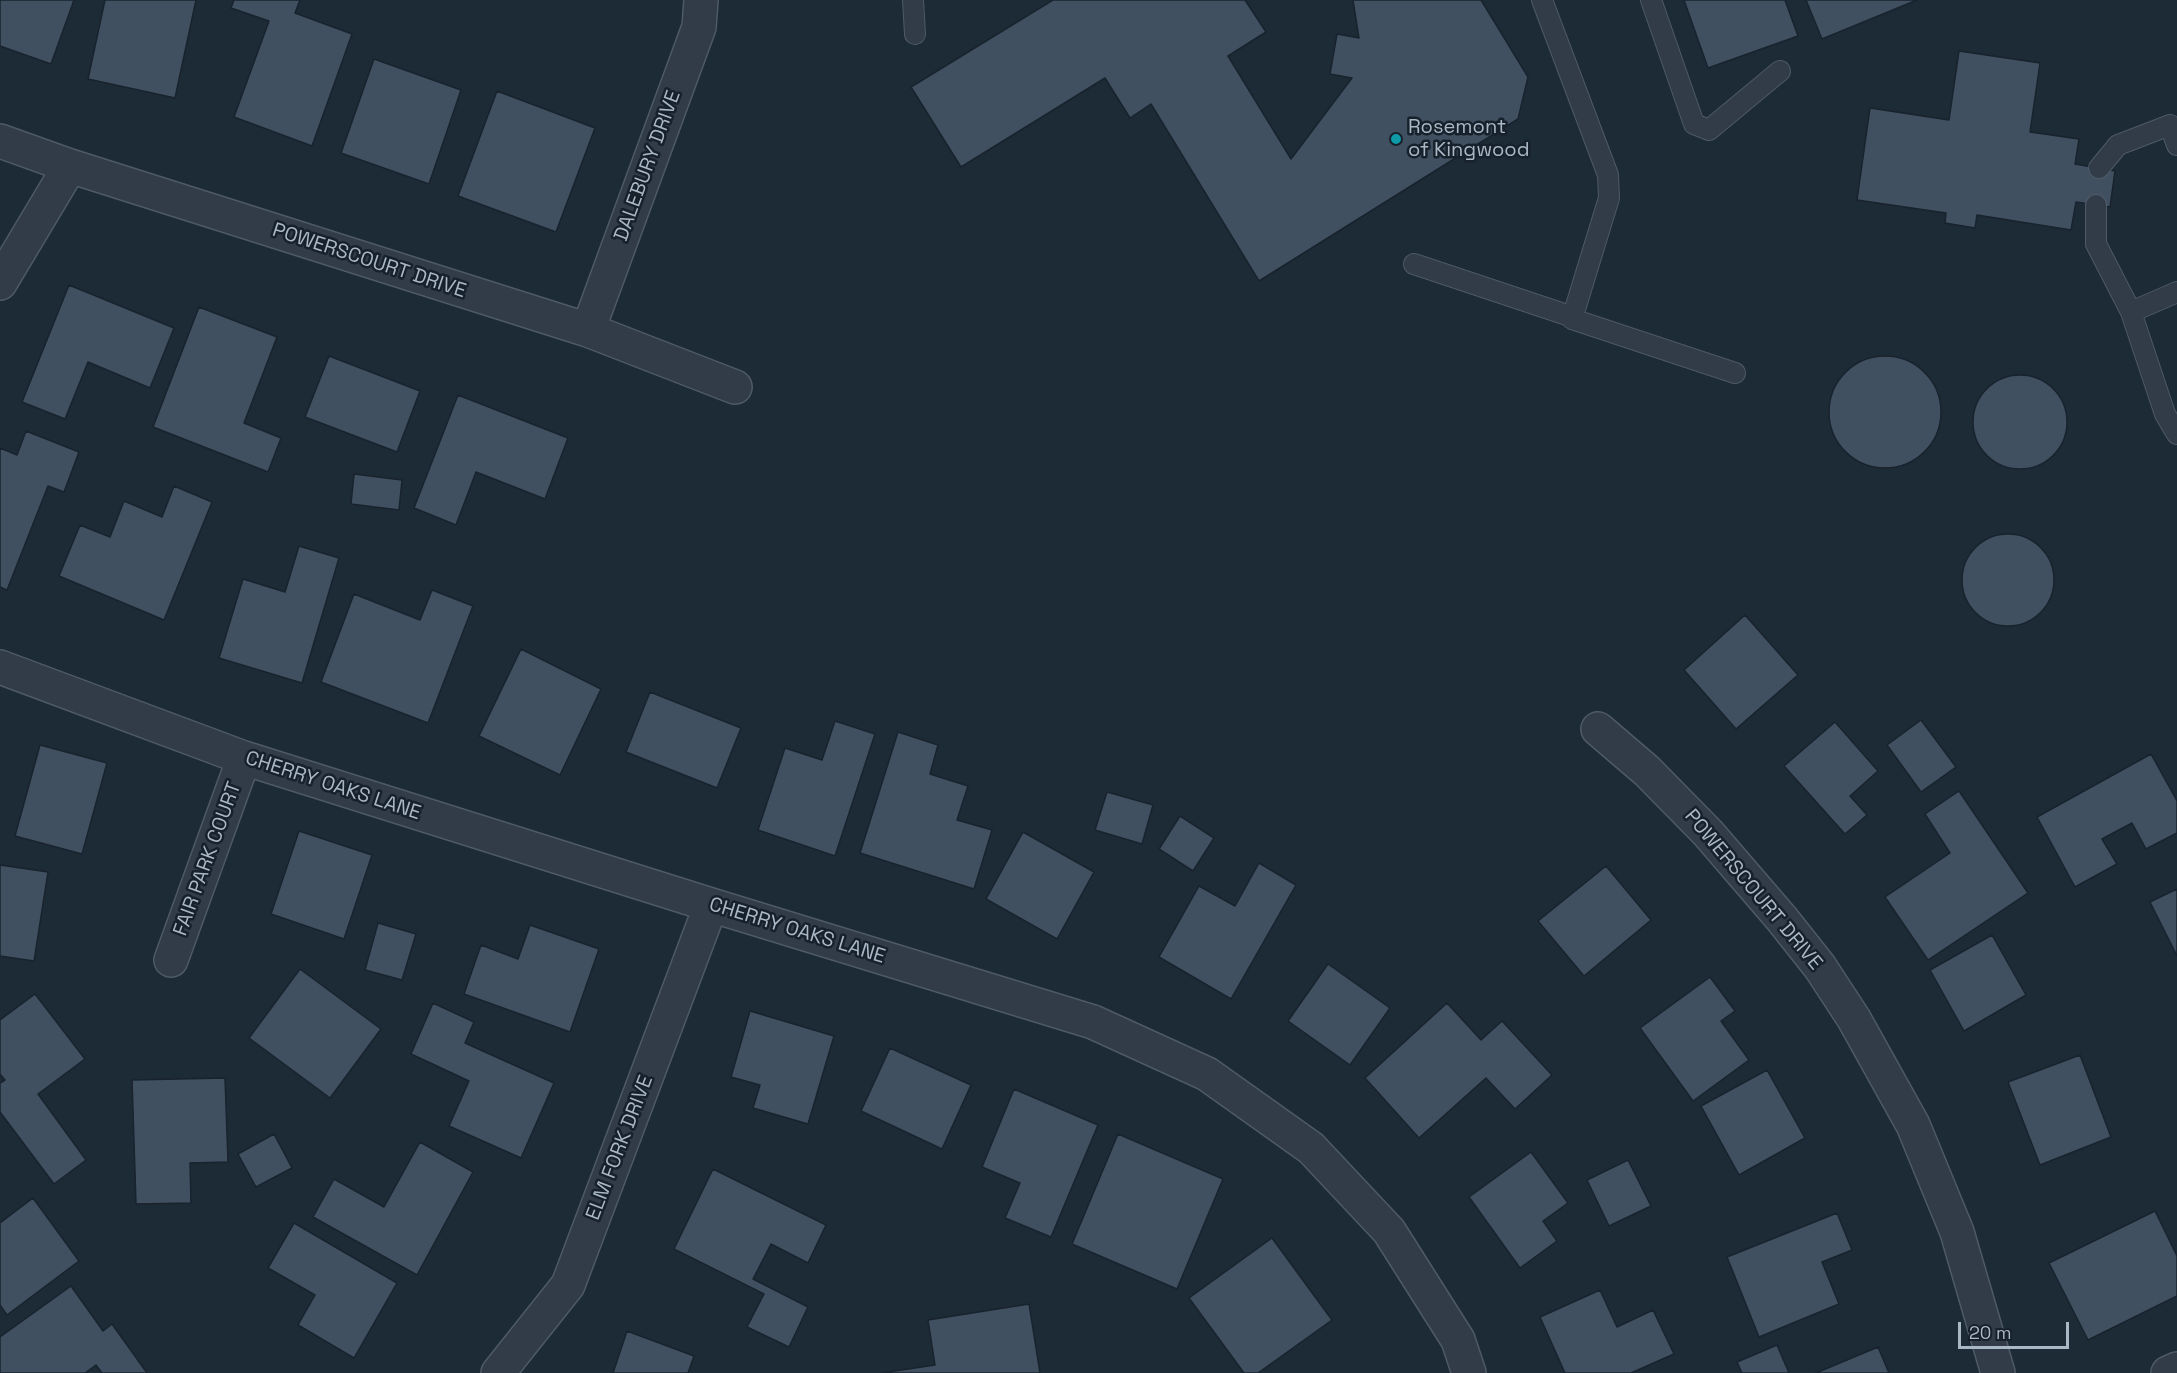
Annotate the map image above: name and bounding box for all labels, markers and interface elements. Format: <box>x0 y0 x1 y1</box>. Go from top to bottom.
street label: DALEBURY DRIVE <box>610 87 686 245</box>
place label: Rosemont of Kingwood <box>1408 116 1530 163</box>
marker: Rosemont of Kingwood <box>1389 132 1403 146</box>
street label: POWERSCOURT DRIVE <box>269 218 469 304</box>
street label: CHERRY OAKS LANE <box>242 746 424 826</box>
street label: FAIR PARK COURT <box>169 779 247 939</box>
street label: POWERSCOURT DRIVE <box>1679 805 1827 975</box>
street label: CHERRY OAKS LANE <box>706 893 888 969</box>
street label: ELM FORK DRIVE <box>581 1072 659 1224</box>
scale bar <box>1961 1310 2072 1348</box>
text: 20 m <box>1969 1321 2012 1344</box>

